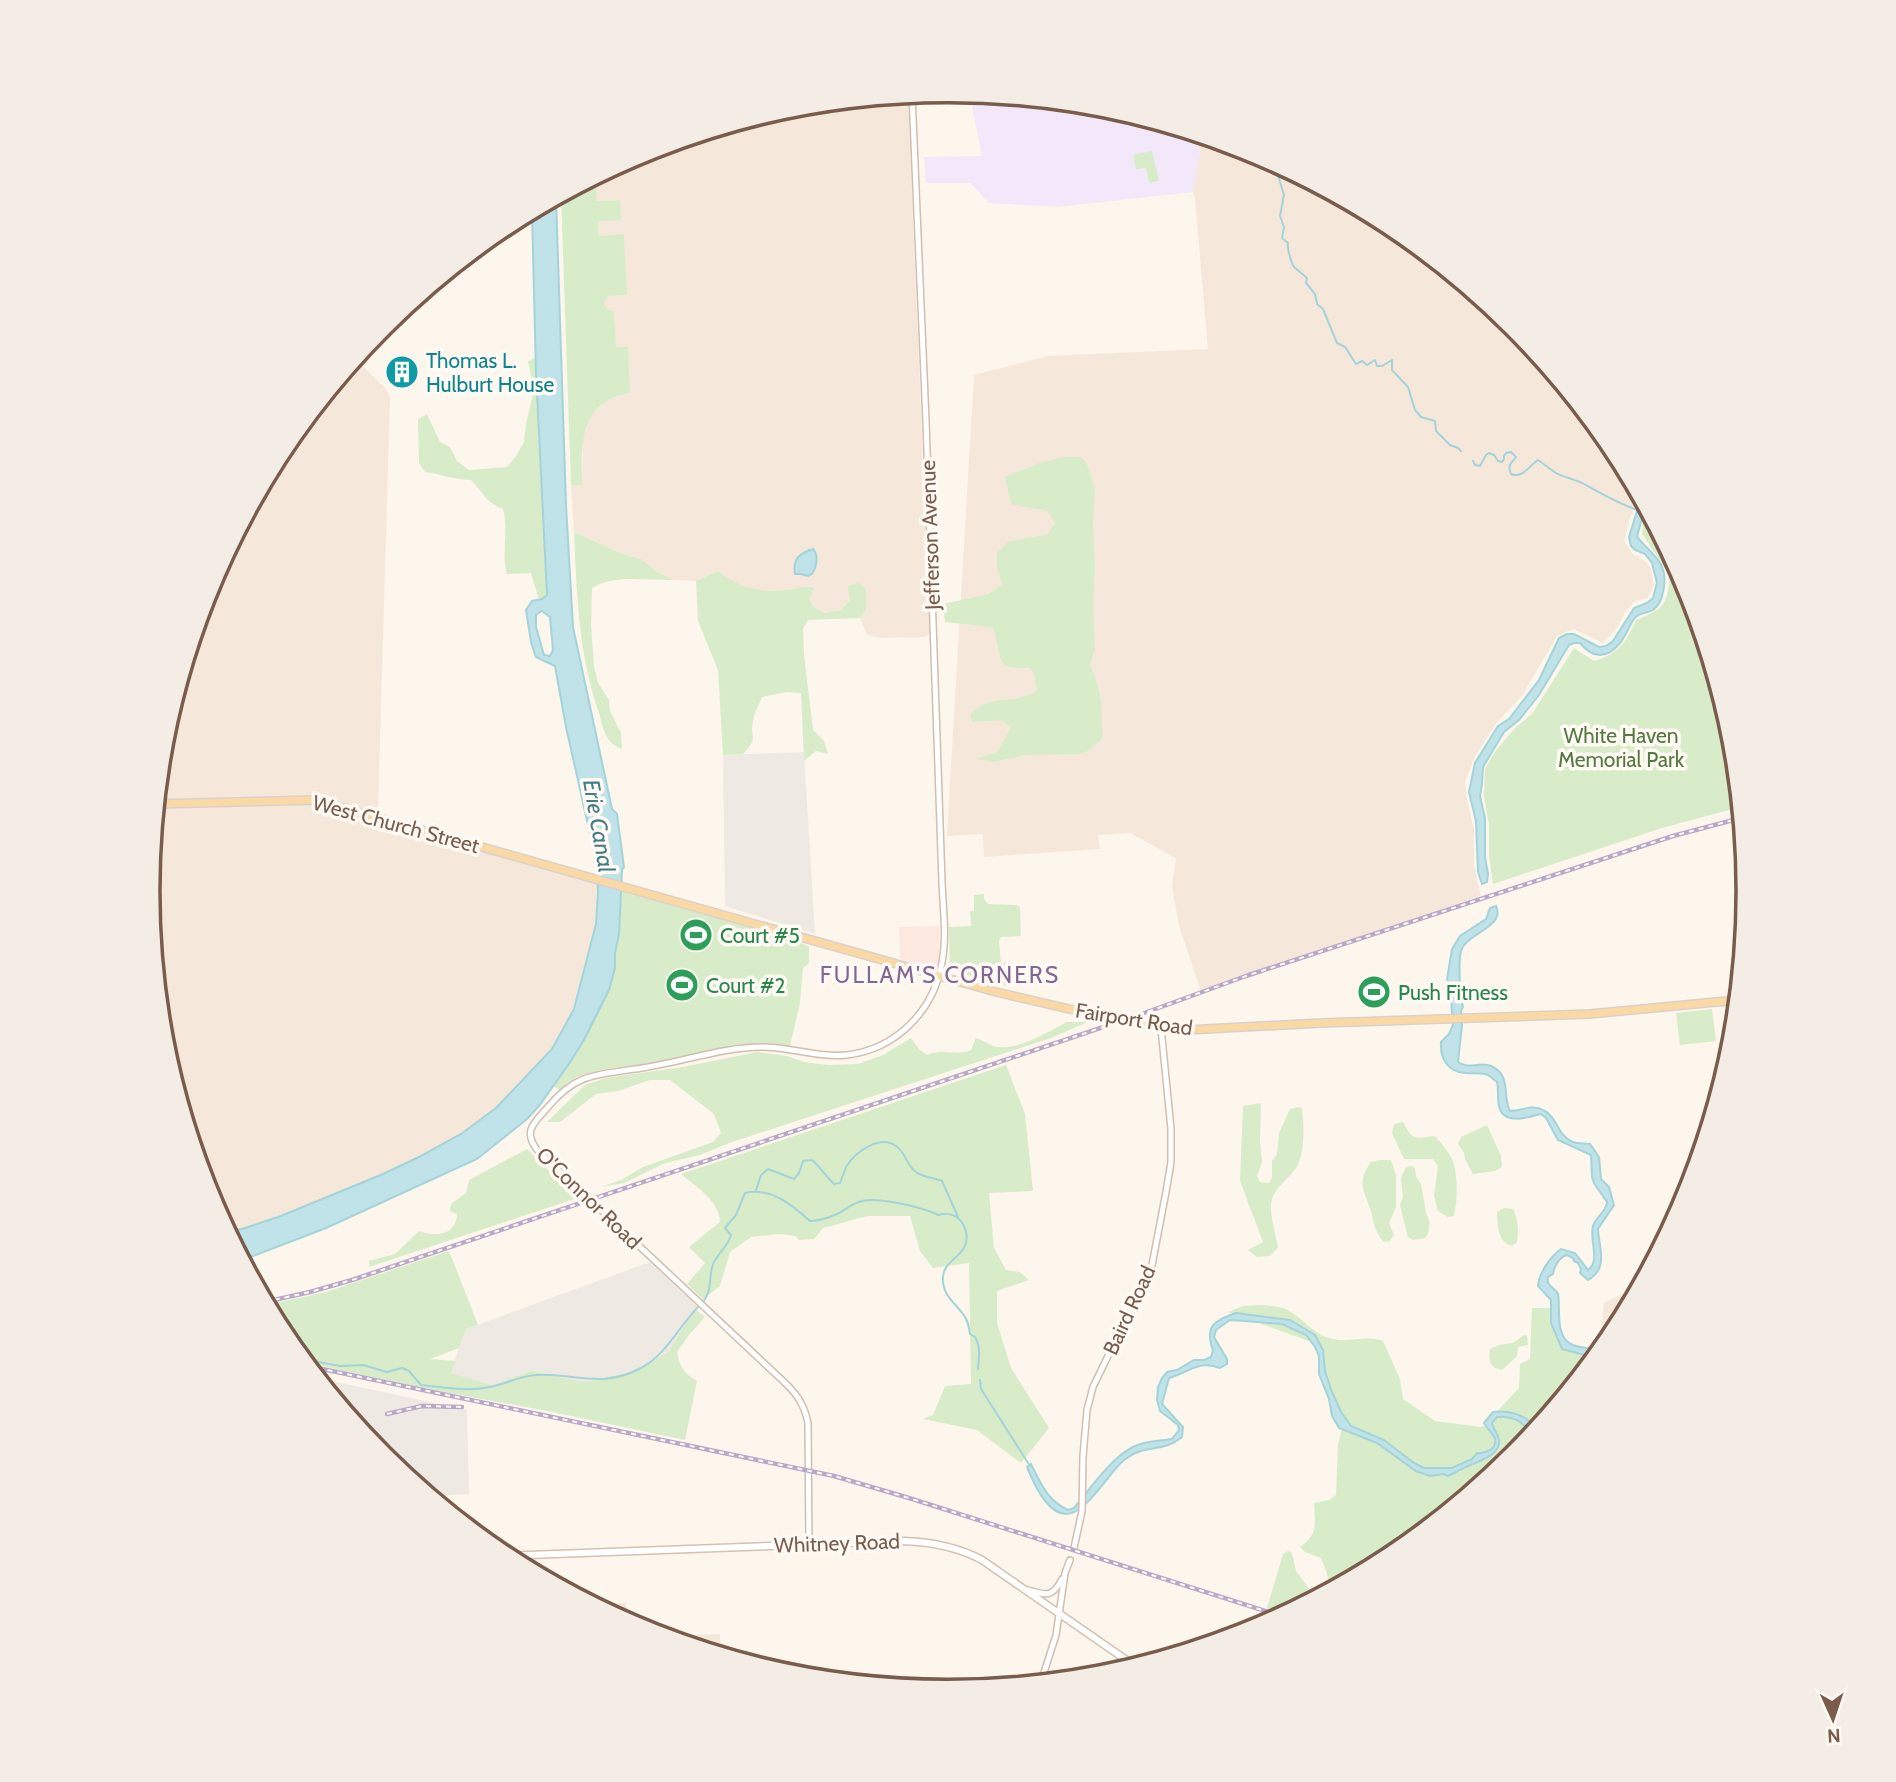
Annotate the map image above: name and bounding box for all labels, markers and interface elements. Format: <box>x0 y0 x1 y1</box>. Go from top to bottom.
place label: Thomas L. Hulburt House <box>426 348 554 397</box>
building icon: Thomas L. Hulburt House <box>383 353 421 391</box>
street label: Jefferson Avenue <box>915 459 945 611</box>
park label: White Haven Memorial Park <box>1558 723 1685 772</box>
water label: Erie Canal <box>577 777 621 875</box>
street label: West Church Street <box>310 790 482 858</box>
sports icon: Court #5 <box>677 916 715 954</box>
place label: Court #5 <box>720 923 800 948</box>
district label: FULLAM'S CORNERS <box>820 961 1060 989</box>
sports icon: Court #2 <box>663 966 701 1004</box>
place label: Court #2 <box>706 973 785 998</box>
sports icon: Push Fitness <box>1355 973 1393 1011</box>
place label: Push Fitness <box>1398 980 1508 1005</box>
street label: Fairport Road <box>1074 997 1194 1041</box>
street label: O'Connor Road <box>531 1142 647 1254</box>
street label: Baird Road <box>1098 1261 1160 1359</box>
street label: Whitney Road <box>774 1528 900 1558</box>
north arrow <box>1798 1684 1868 1754</box>
text: N <box>1827 1724 1841 1747</box>

